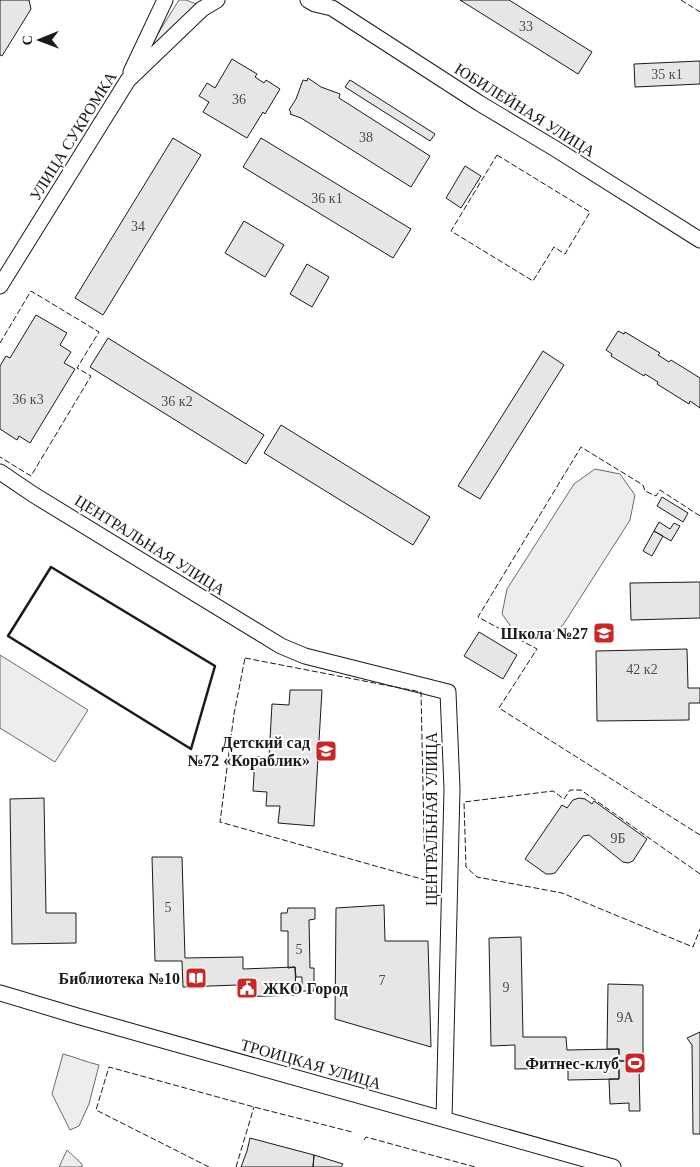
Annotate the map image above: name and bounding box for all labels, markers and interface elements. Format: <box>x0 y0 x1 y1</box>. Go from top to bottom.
north arrow <box>15 15 65 65</box>
house number: 33 <box>519 19 533 34</box>
text: С <box>20 35 35 45</box>
street label: ЮБИЛЕЙНАЯ УЛИЦА <box>451 59 599 161</box>
house number: 35 к1 <box>651 67 683 82</box>
street label: УЛИЦА СУКРОМКА <box>26 68 121 204</box>
house number: 36 <box>232 92 246 107</box>
house number: 38 <box>359 130 373 145</box>
house number: 36 к1 <box>311 191 343 206</box>
house number: 34 <box>131 219 145 234</box>
house number: 36 к3 <box>12 392 44 407</box>
house number: 36 к2 <box>161 394 193 409</box>
street label: ЦЕНТРАЛЬНАЯ УЛИЦА <box>71 492 229 599</box>
school or university icon: Школа №27 <box>592 621 616 645</box>
place label: Школа №27 <box>501 625 588 642</box>
house number: 42 к2 <box>626 662 658 677</box>
street label: ЦЕНТРАЛЬНАЯ УЛИЦА <box>423 732 441 906</box>
place label: Детский сад №72 «Кораблик» <box>187 734 310 770</box>
school or university icon: Детский сад №72 «Кораблик» <box>314 739 338 763</box>
house number: 9Б <box>610 831 626 846</box>
house number: 5 <box>165 900 172 915</box>
house number: 5 <box>296 942 303 957</box>
library icon: Библиотека №10 <box>184 966 208 990</box>
place label: Библиотека №10 <box>59 970 180 987</box>
house number: 7 <box>379 973 386 988</box>
public building icon: ЖКО Город <box>235 976 259 1000</box>
place label: ЖКО Город <box>263 980 348 998</box>
house number: 9 <box>503 980 510 995</box>
house number: 9А <box>616 1010 634 1025</box>
street label: ТРОИЦКАЯ УЛИЦА <box>238 1036 384 1093</box>
sports icon: Фитнес-клуб <box>623 1051 647 1075</box>
place label: Фитнес-клуб <box>525 1055 619 1073</box>

